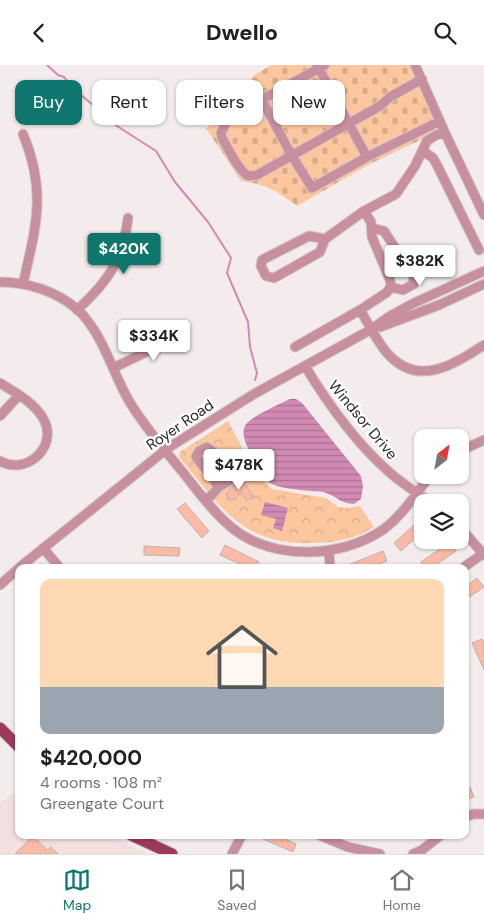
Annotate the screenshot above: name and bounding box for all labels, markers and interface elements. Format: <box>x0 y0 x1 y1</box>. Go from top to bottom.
text: Dwello <box>206 18 278 47</box>
icon: back <box>25 19 53 47</box>
icon: search <box>431 19 459 47</box>
chip: Buy <box>15 80 82 125</box>
chip: Rent <box>92 80 166 125</box>
chip: Filters <box>176 80 263 125</box>
chip: New <box>273 80 345 125</box>
pin: $420K <box>89 233 159 275</box>
text: $420K <box>99 238 149 259</box>
pin: $382K <box>385 245 455 287</box>
text: $382K <box>395 250 445 271</box>
pin: $334K <box>119 319 189 362</box>
text: $334K <box>129 325 179 346</box>
street label: Windsor Drive <box>324 376 402 464</box>
street label: Royer Road <box>142 395 218 455</box>
north arrow <box>414 429 469 484</box>
map controls <box>414 429 469 549</box>
pin: $478K <box>204 449 274 491</box>
text: $478K <box>214 454 264 475</box>
button: layers <box>414 494 469 549</box>
icon: home <box>197 612 287 702</box>
text: $420,000 <box>40 744 142 772</box>
text: 4 rooms · 108 m² <box>40 772 162 793</box>
text: Greengate Court <box>40 793 164 814</box>
tab: Map <box>63 866 91 914</box>
tab: Saved <box>217 866 257 914</box>
tab: Home <box>383 866 421 914</box>

